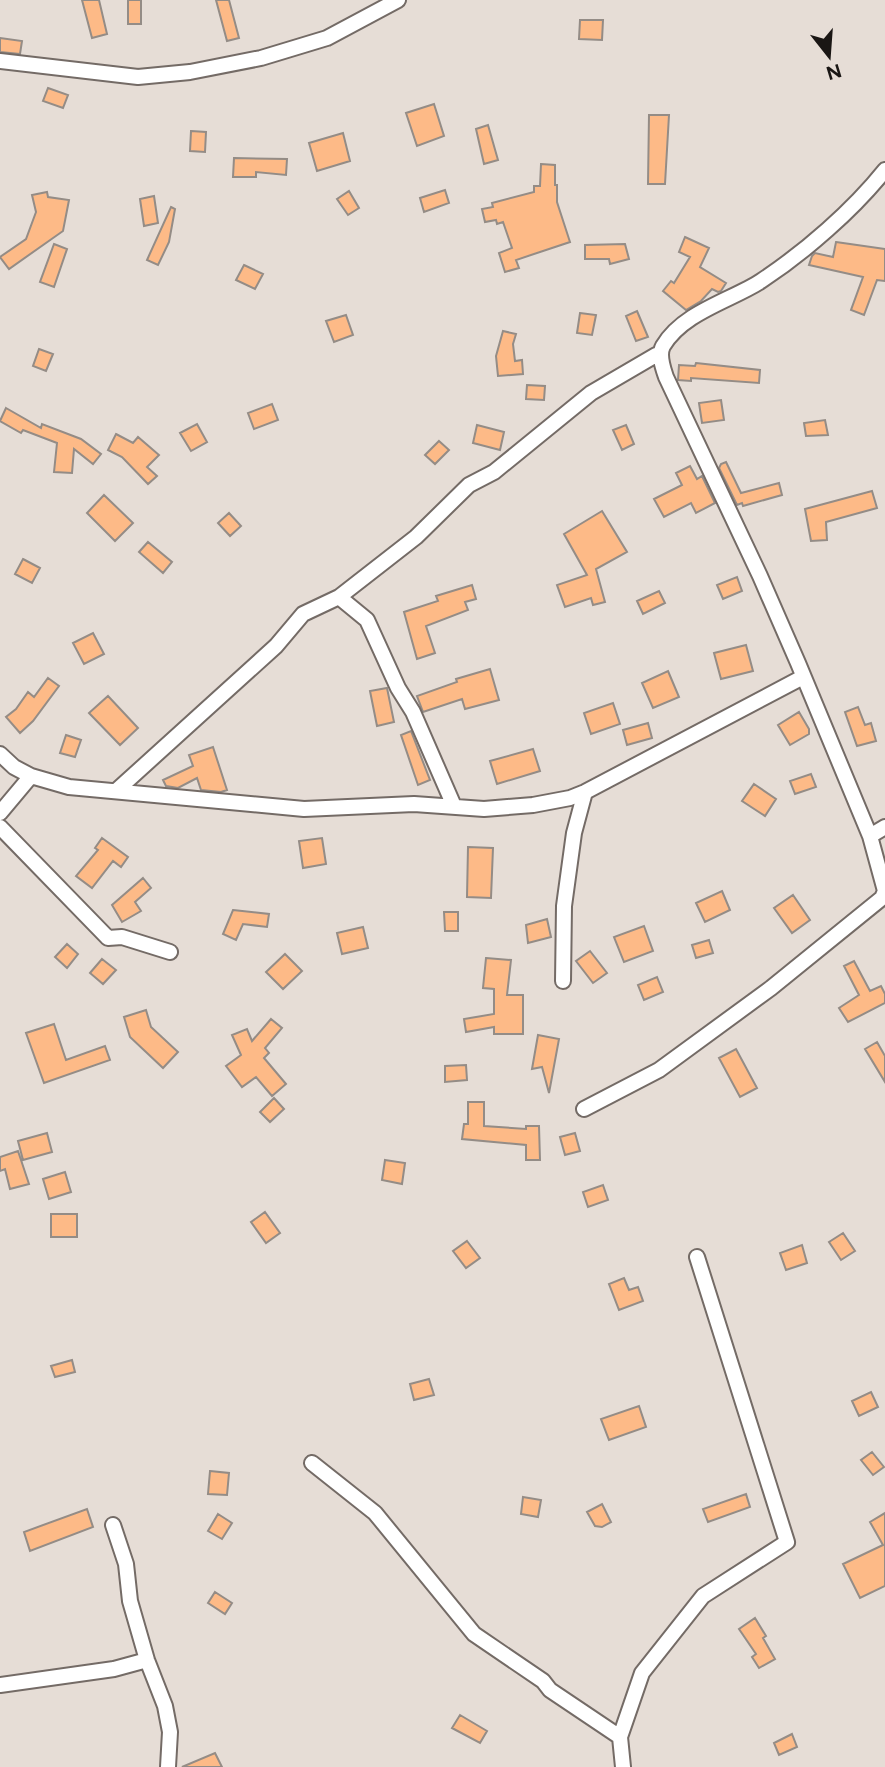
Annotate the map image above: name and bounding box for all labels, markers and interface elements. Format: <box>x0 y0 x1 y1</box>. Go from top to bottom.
north arrow <box>794 21 864 91</box>
text: N <box>823 59 844 85</box>

